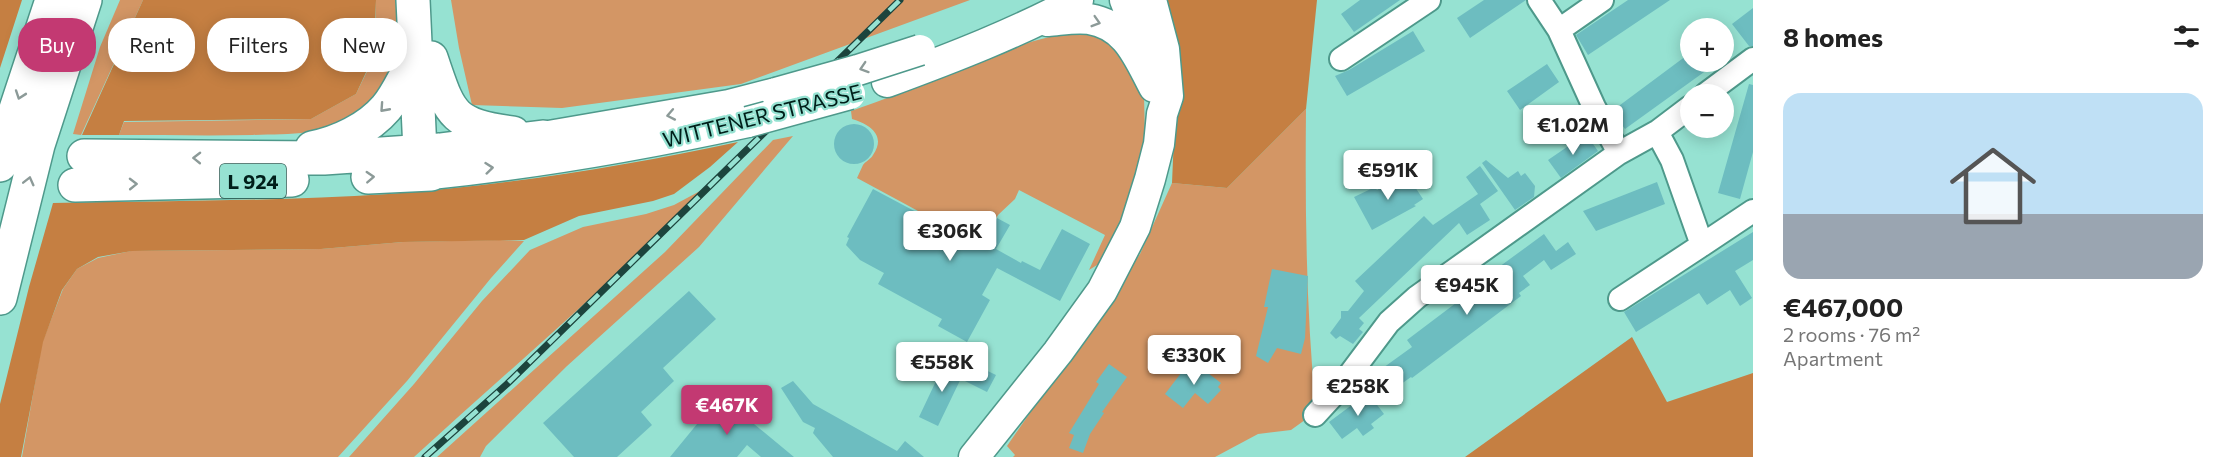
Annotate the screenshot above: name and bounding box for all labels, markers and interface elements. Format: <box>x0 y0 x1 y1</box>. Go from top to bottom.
one-way arrow <box>1090 15 1101 27</box>
chip: Buy <box>18 18 96 72</box>
chip: Rent <box>108 18 195 72</box>
chip: Filters <box>207 18 309 72</box>
chip: New <box>321 18 407 72</box>
map controls <box>1680 18 1734 138</box>
button: + <box>1680 18 1734 72</box>
icon: filters <box>2170 20 2203 53</box>
text: 8 homes <box>1783 21 1883 52</box>
one-way arrow <box>859 61 870 73</box>
street label: WITTENER STRASSE <box>660 78 864 152</box>
button: − <box>1680 84 1734 138</box>
one-way arrow <box>15 89 28 100</box>
one-way arrow <box>380 102 391 112</box>
pin: €1.02M <box>1524 105 1622 156</box>
one-way arrow <box>667 109 676 121</box>
text: €1.02M <box>1537 112 1609 136</box>
icon: home <box>1939 132 2047 240</box>
pin: €591K <box>1346 150 1430 201</box>
one-way arrow <box>193 152 202 164</box>
text: €591K <box>1357 157 1419 181</box>
one-way arrow <box>485 162 494 175</box>
road number: L 924 <box>220 164 286 198</box>
one-way arrow <box>366 171 375 184</box>
one-way arrow <box>21 176 34 186</box>
one-way arrow <box>129 177 138 190</box>
pin: €306K <box>908 211 992 262</box>
text: €306K <box>917 218 983 242</box>
pin: €945K <box>1425 265 1509 316</box>
text: €945K <box>1435 272 1499 296</box>
text: €467,000 <box>1783 291 1903 322</box>
text: 2 rooms · 76 m² <box>1783 322 1920 346</box>
pin: €330K <box>1152 335 1236 386</box>
pin: €558K <box>900 342 984 393</box>
text: €330K <box>1162 342 1226 366</box>
text: Apartment <box>1783 346 1883 370</box>
text: €558K <box>910 349 974 373</box>
pin: €258K <box>1316 366 1400 417</box>
text: €258K <box>1326 373 1390 397</box>
pin: €467K <box>685 385 769 436</box>
text: €467K <box>695 392 759 416</box>

